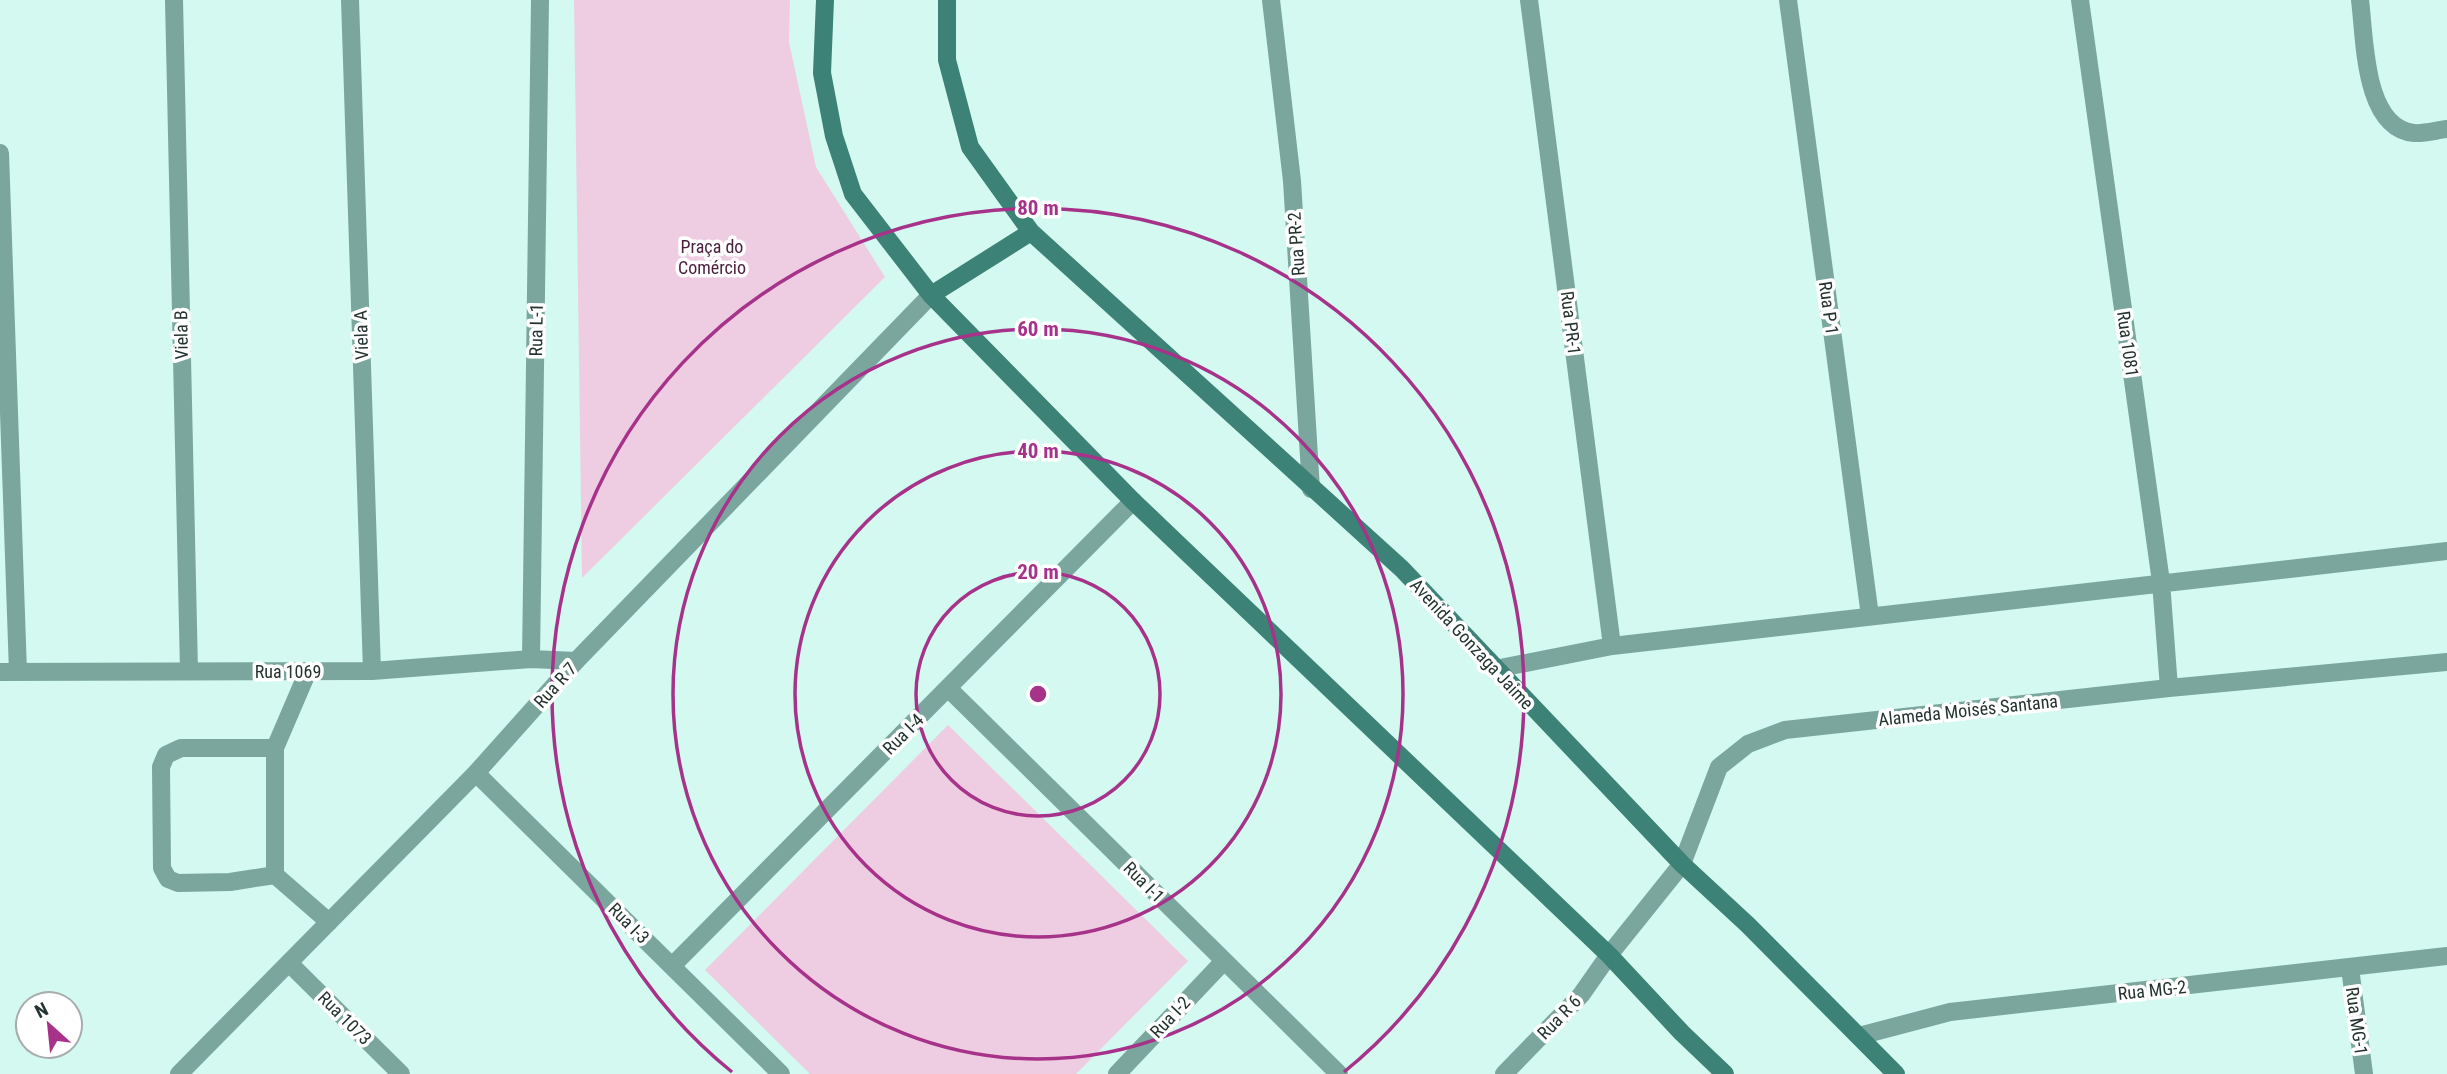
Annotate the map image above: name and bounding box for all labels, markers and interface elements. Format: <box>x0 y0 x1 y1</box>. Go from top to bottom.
text: 80 m <box>1017 196 1059 220</box>
street label: Rua PR-2 <box>1283 211 1309 277</box>
park label: Praça do Comércio <box>678 236 746 278</box>
street label: Rua P 1 <box>1815 280 1843 336</box>
street label: Rua PR-1 <box>1557 290 1585 356</box>
street label: Rua L-1 <box>525 303 547 357</box>
street label: Viela A <box>350 309 372 360</box>
street label: Viela B <box>170 310 192 360</box>
street label: Rua 1081 <box>2113 310 2143 378</box>
text: 60 m <box>1017 317 1059 341</box>
text: 40 m <box>1017 439 1059 463</box>
text: 20 m <box>1017 560 1059 584</box>
street label: Avenida Gonzaga Jaime <box>1406 574 1538 714</box>
street label: Rua R 7 <box>529 658 581 712</box>
street label: Rua 1069 <box>255 661 321 682</box>
centre of rings <box>1026 682 1050 706</box>
street label: Alameda Moisés Santana <box>1877 690 2059 730</box>
street label: Rua I-4 <box>878 709 928 759</box>
street label: Rua I-1 <box>1119 857 1169 907</box>
street label: Rua I-3 <box>604 898 654 948</box>
street label: Rua MG-2 <box>2117 976 2187 1004</box>
street label: Rua MG-1 <box>2342 986 2372 1056</box>
street label: Rua 1073 <box>314 987 376 1049</box>
north arrow <box>14 990 84 1060</box>
street label: Rua R 6 <box>1533 990 1585 1044</box>
street label: Rua I-2 <box>1146 992 1194 1042</box>
text: N <box>31 997 52 1023</box>

